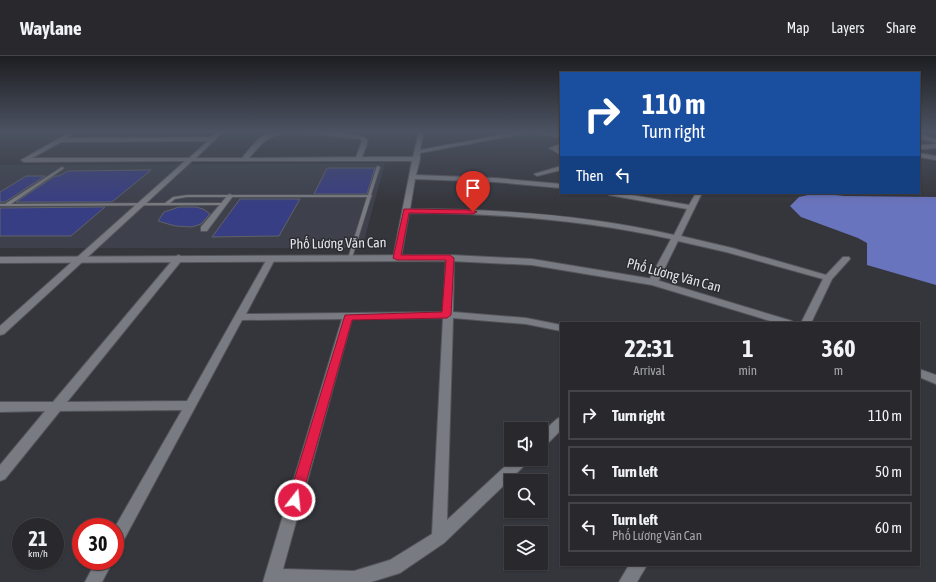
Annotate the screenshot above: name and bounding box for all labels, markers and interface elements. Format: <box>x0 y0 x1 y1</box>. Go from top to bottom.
text: Waylane <box>20 17 82 39</box>
text: Map <box>787 20 809 36</box>
text: Layers <box>831 20 864 36</box>
text: Share <box>886 20 916 36</box>
icon: right <box>576 88 628 140</box>
text: 110 m <box>642 88 705 120</box>
text: Turn right <box>642 121 705 142</box>
icon: left <box>612 164 634 186</box>
text: Then <box>576 167 604 184</box>
pin <box>456 171 490 212</box>
icon: arrive <box>462 177 484 199</box>
street label: Phố Lương Văn Can <box>289 233 387 252</box>
street label: Phố Lương Văn Can <box>625 254 723 295</box>
text: 22:31 <box>625 335 674 362</box>
text: 1 <box>742 335 753 362</box>
text: 360 <box>822 335 855 362</box>
text: Arrival <box>633 363 665 378</box>
text: min <box>738 363 757 378</box>
text: m <box>834 363 843 378</box>
icon: right <box>578 404 600 426</box>
text: Turn right <box>612 407 665 424</box>
text: 110 m <box>868 407 902 424</box>
map controls <box>504 422 548 570</box>
button: sound <box>504 422 548 466</box>
icon: left <box>578 460 600 482</box>
text: Turn left <box>612 463 658 480</box>
text: 50 m <box>875 463 902 480</box>
button: search <box>504 474 548 518</box>
position arrow <box>274 479 316 521</box>
text: Turn left <box>612 511 658 528</box>
icon: left <box>578 516 600 538</box>
speed limit sign: 30 <box>72 518 124 570</box>
text: 60 m <box>875 519 902 536</box>
button: layers <box>504 526 548 570</box>
text: 21 <box>29 527 47 550</box>
text: Phố Lương Văn Can <box>612 528 702 543</box>
text: km/h <box>28 548 48 559</box>

